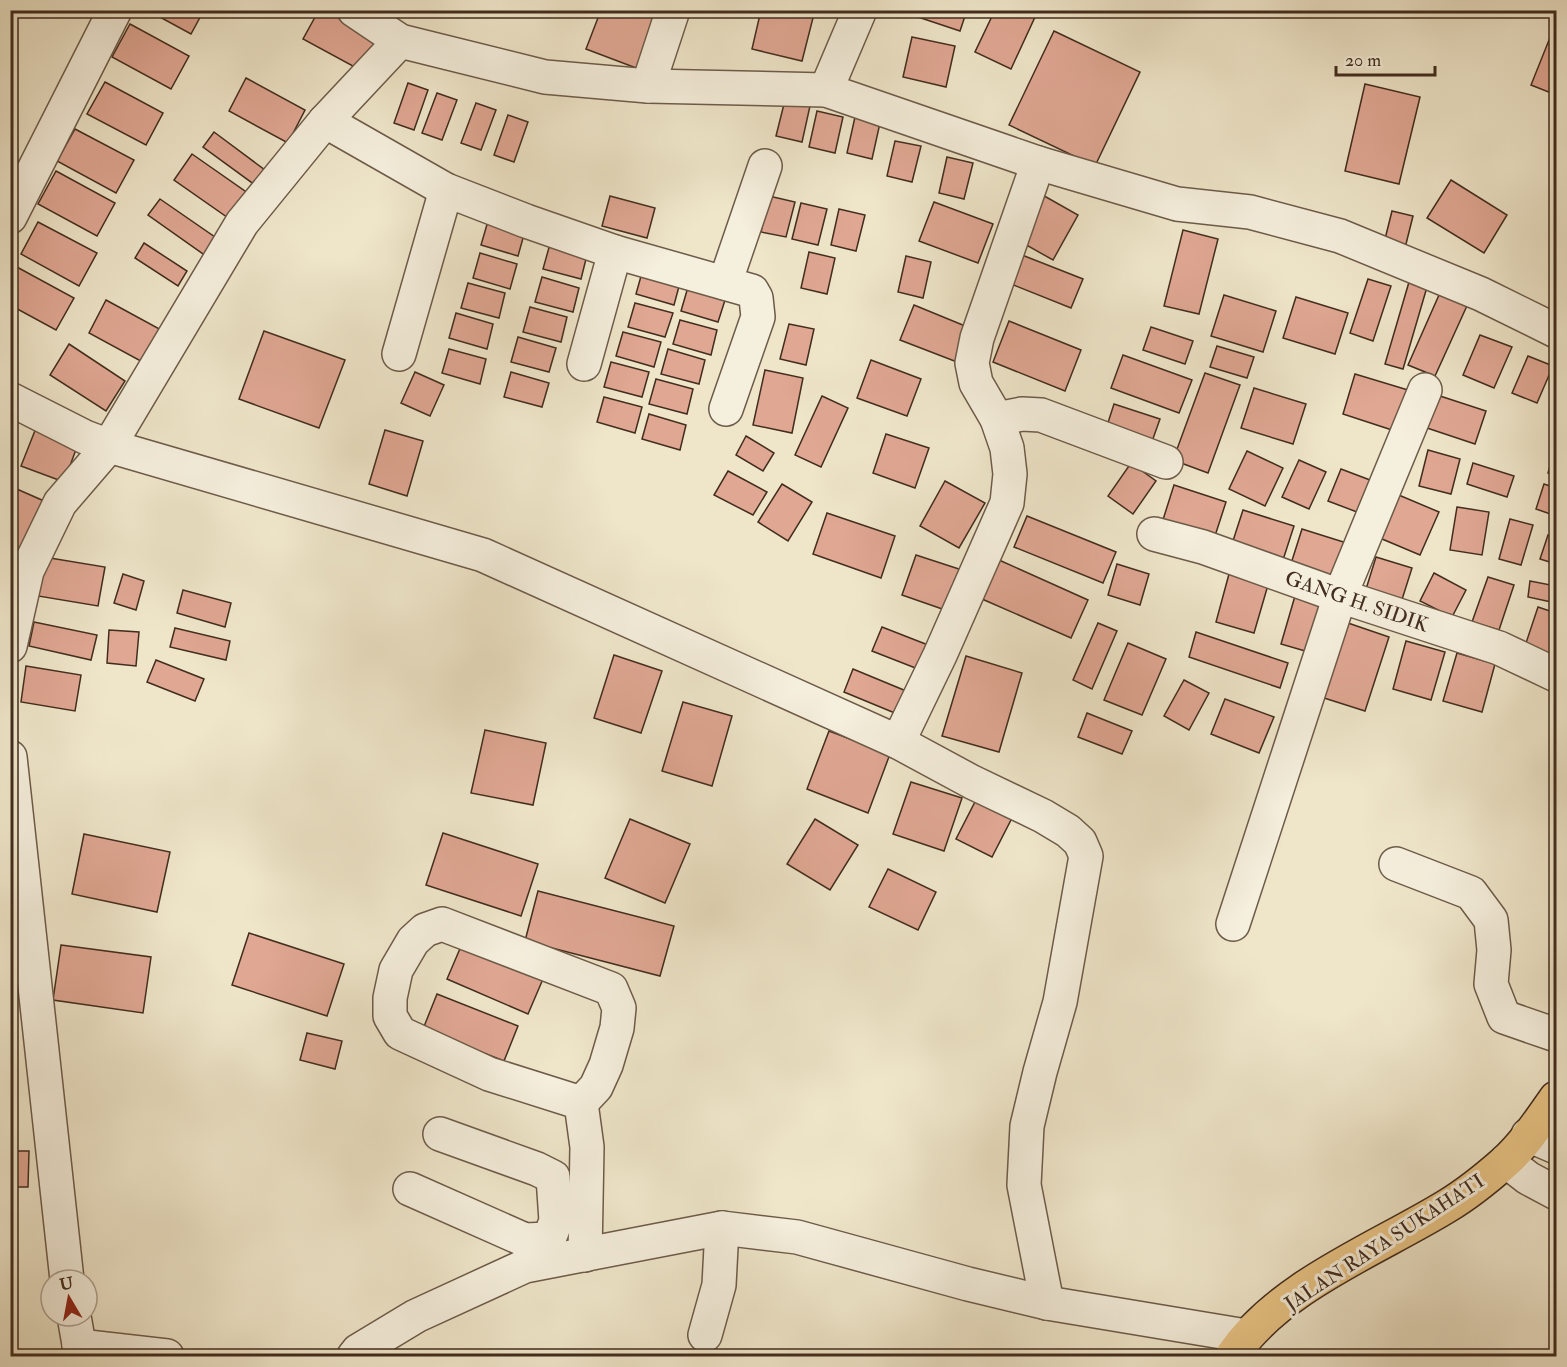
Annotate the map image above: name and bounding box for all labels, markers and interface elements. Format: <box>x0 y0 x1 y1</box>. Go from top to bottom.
scale bar <box>1336 39 1435 77</box>
text: 20 m <box>1345 49 1381 72</box>
street label: GANG H. SIDIK <box>1282 565 1433 638</box>
street label: JALAN RAYA SUKAHATI <box>1279 1169 1489 1317</box>
north arrow <box>39 1268 99 1328</box>
text: U <box>58 1273 75 1295</box>

